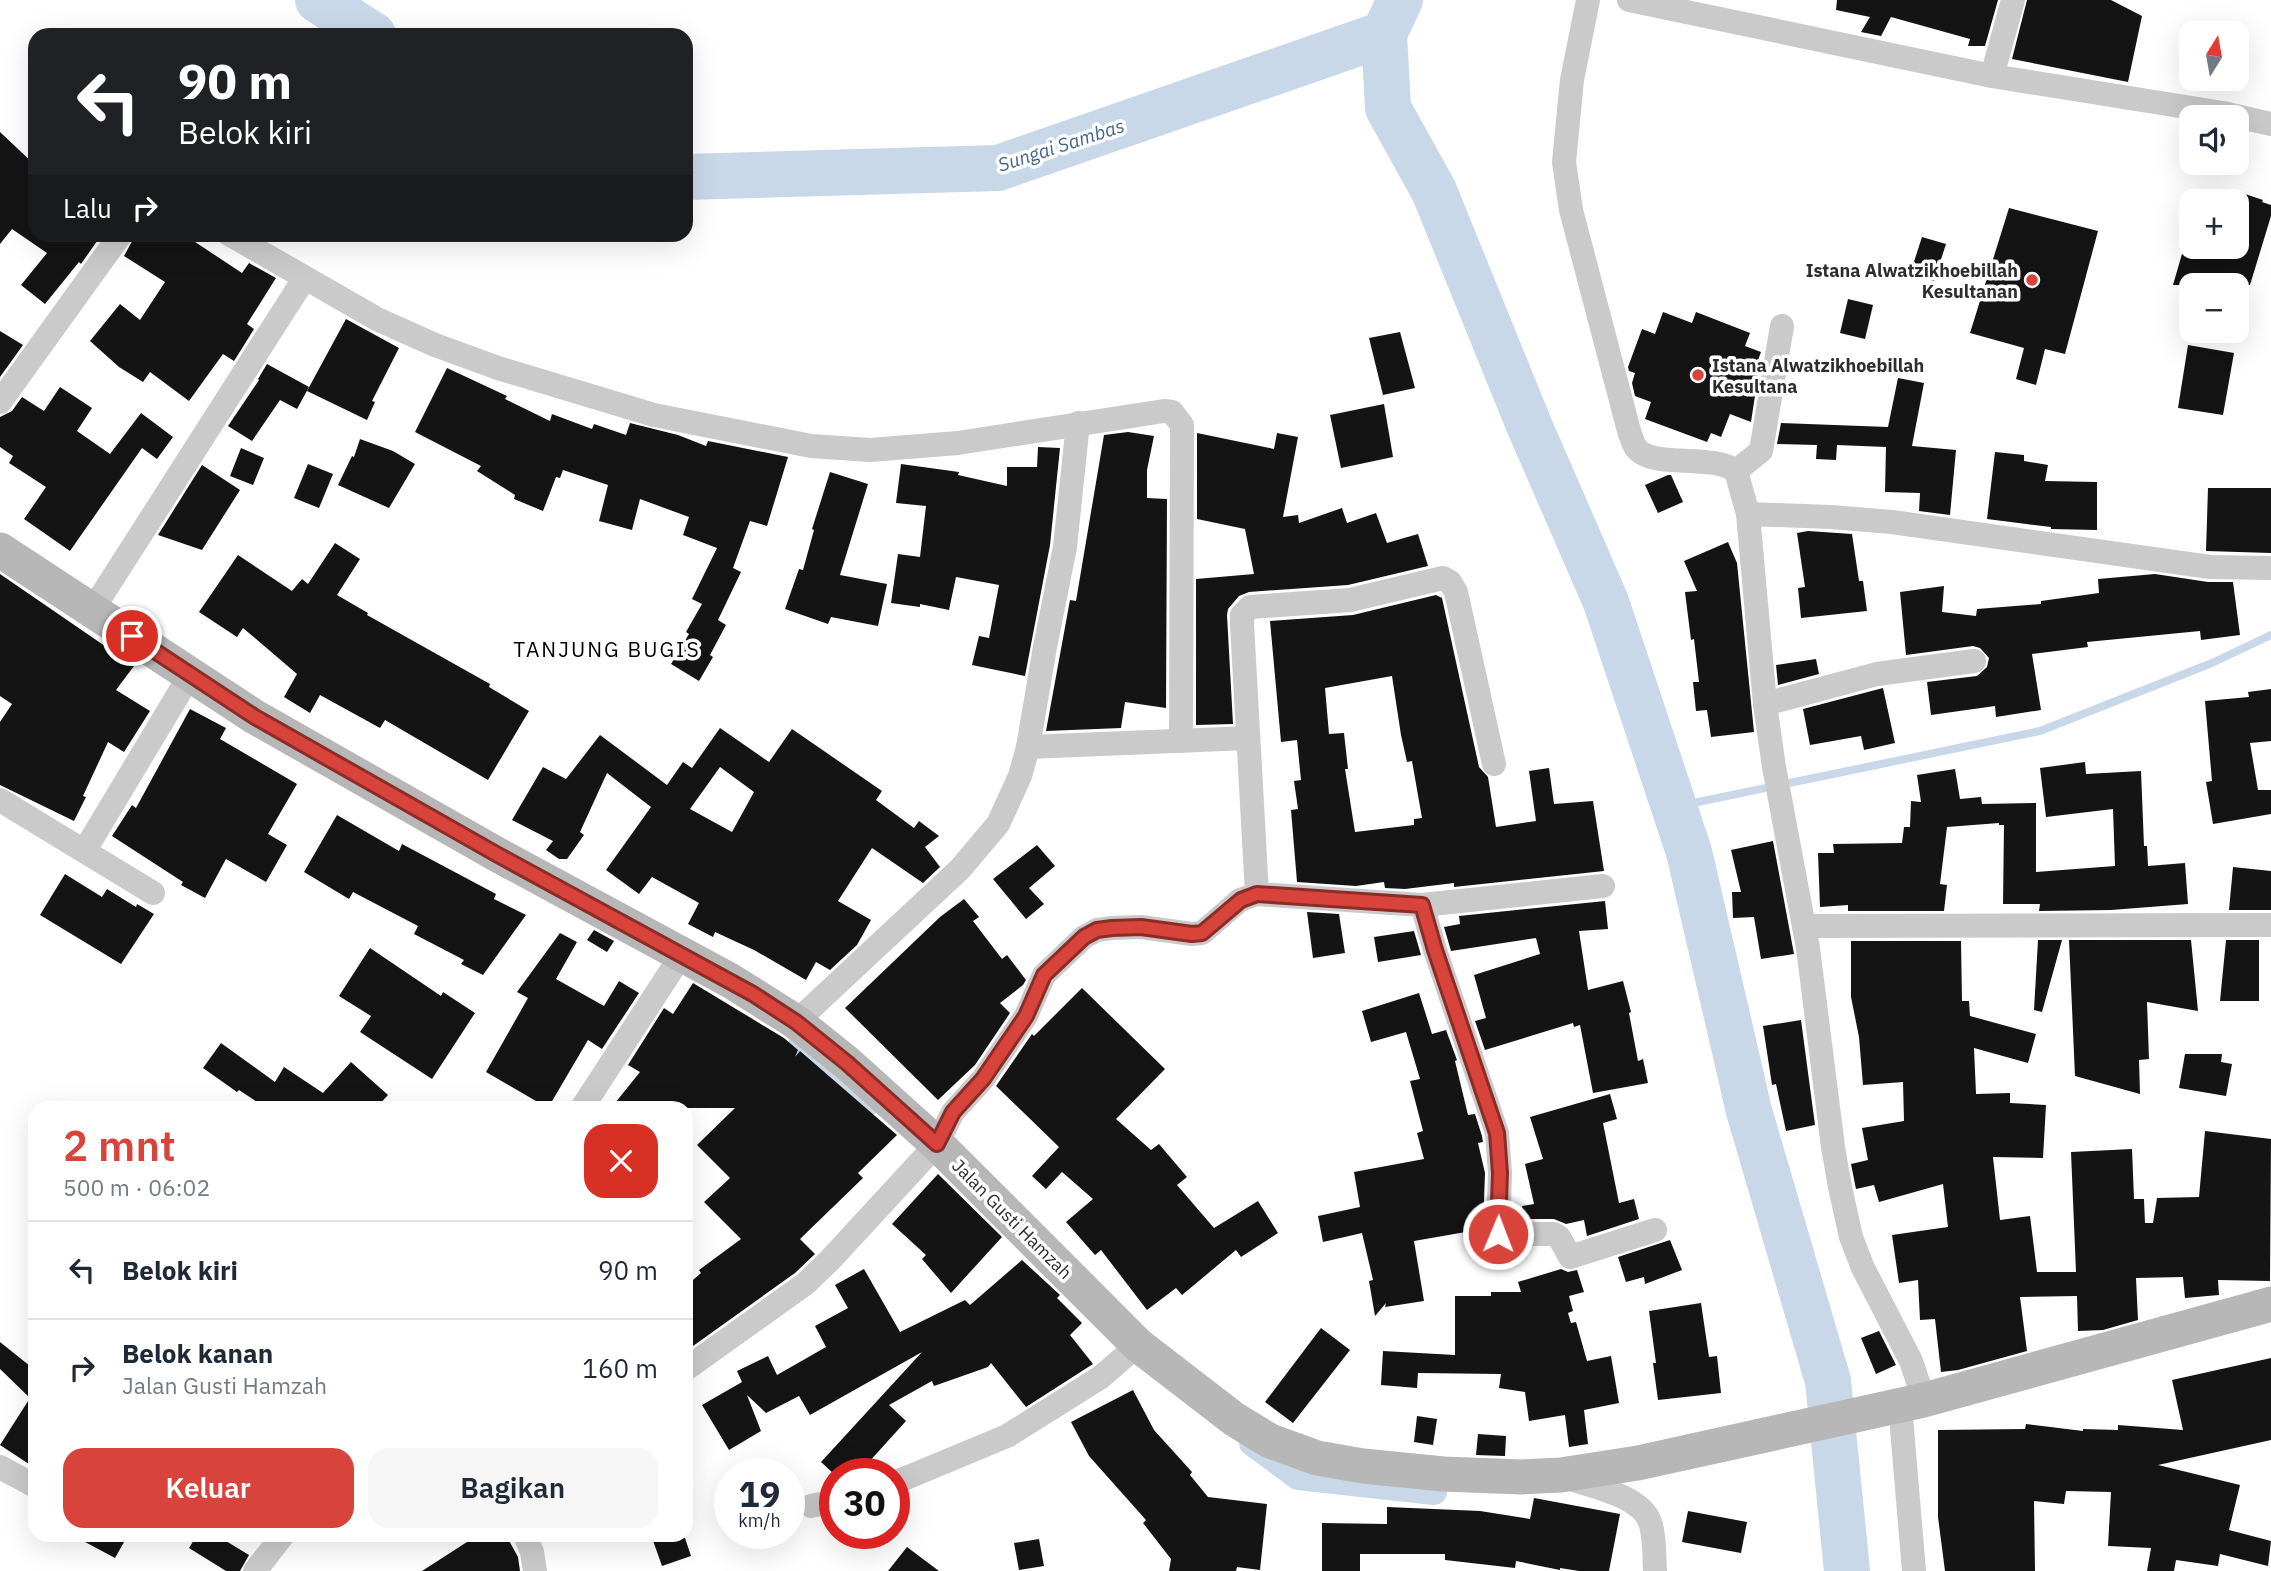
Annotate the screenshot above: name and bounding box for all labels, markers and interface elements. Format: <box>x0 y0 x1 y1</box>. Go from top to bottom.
north arrow <box>2179 21 2249 91</box>
map controls <box>2179 21 2249 343</box>
text: 90 m <box>178 49 292 112</box>
icon: left <box>63 56 154 147</box>
button: sound <box>2179 105 2249 175</box>
text: Belok kiri <box>178 111 312 153</box>
water label: Sungai Sambas <box>995 113 1127 177</box>
icon: right <box>126 189 164 227</box>
button: + <box>2179 189 2249 259</box>
text: Lalu <box>63 191 112 225</box>
place label: Istana Alwatzikhoebillah Kesultanan <box>1806 259 2018 303</box>
marker: Istana Alwatzikhoebillah Kesultanan <box>2024 272 2040 288</box>
button: − <box>2179 273 2249 343</box>
place label: Istana Alwatzikhoebillah Kesultana <box>1712 354 1924 398</box>
marker: Istana Alwatzikhoebillah Kesultana <box>1690 367 1706 383</box>
pin <box>102 606 162 666</box>
icon: arrive <box>113 617 151 655</box>
district label: TANJUNG BUGIS <box>513 635 701 663</box>
text: 2 mnt <box>63 1118 176 1173</box>
button: close <box>584 1124 658 1198</box>
street label: Jalan Gusti Hamzah <box>947 1154 1077 1284</box>
text: 500 m · 06:02 <box>63 1172 210 1202</box>
position arrow <box>1461 1197 1535 1271</box>
icon: left <box>63 1251 101 1289</box>
text: Belok kiri <box>122 1253 238 1287</box>
text: 90 m <box>598 1253 658 1287</box>
text: Belok kanan <box>122 1336 273 1370</box>
icon: right <box>63 1349 101 1387</box>
text: 160 m <box>582 1351 658 1385</box>
text: Jalan Gusti Hamzah <box>122 1370 327 1400</box>
button: Keluar <box>63 1448 354 1528</box>
button: Bagikan <box>368 1448 658 1528</box>
speed limit sign: 30 <box>819 1458 910 1549</box>
text: 19 <box>738 1471 781 1517</box>
text: km/h <box>738 1509 781 1532</box>

